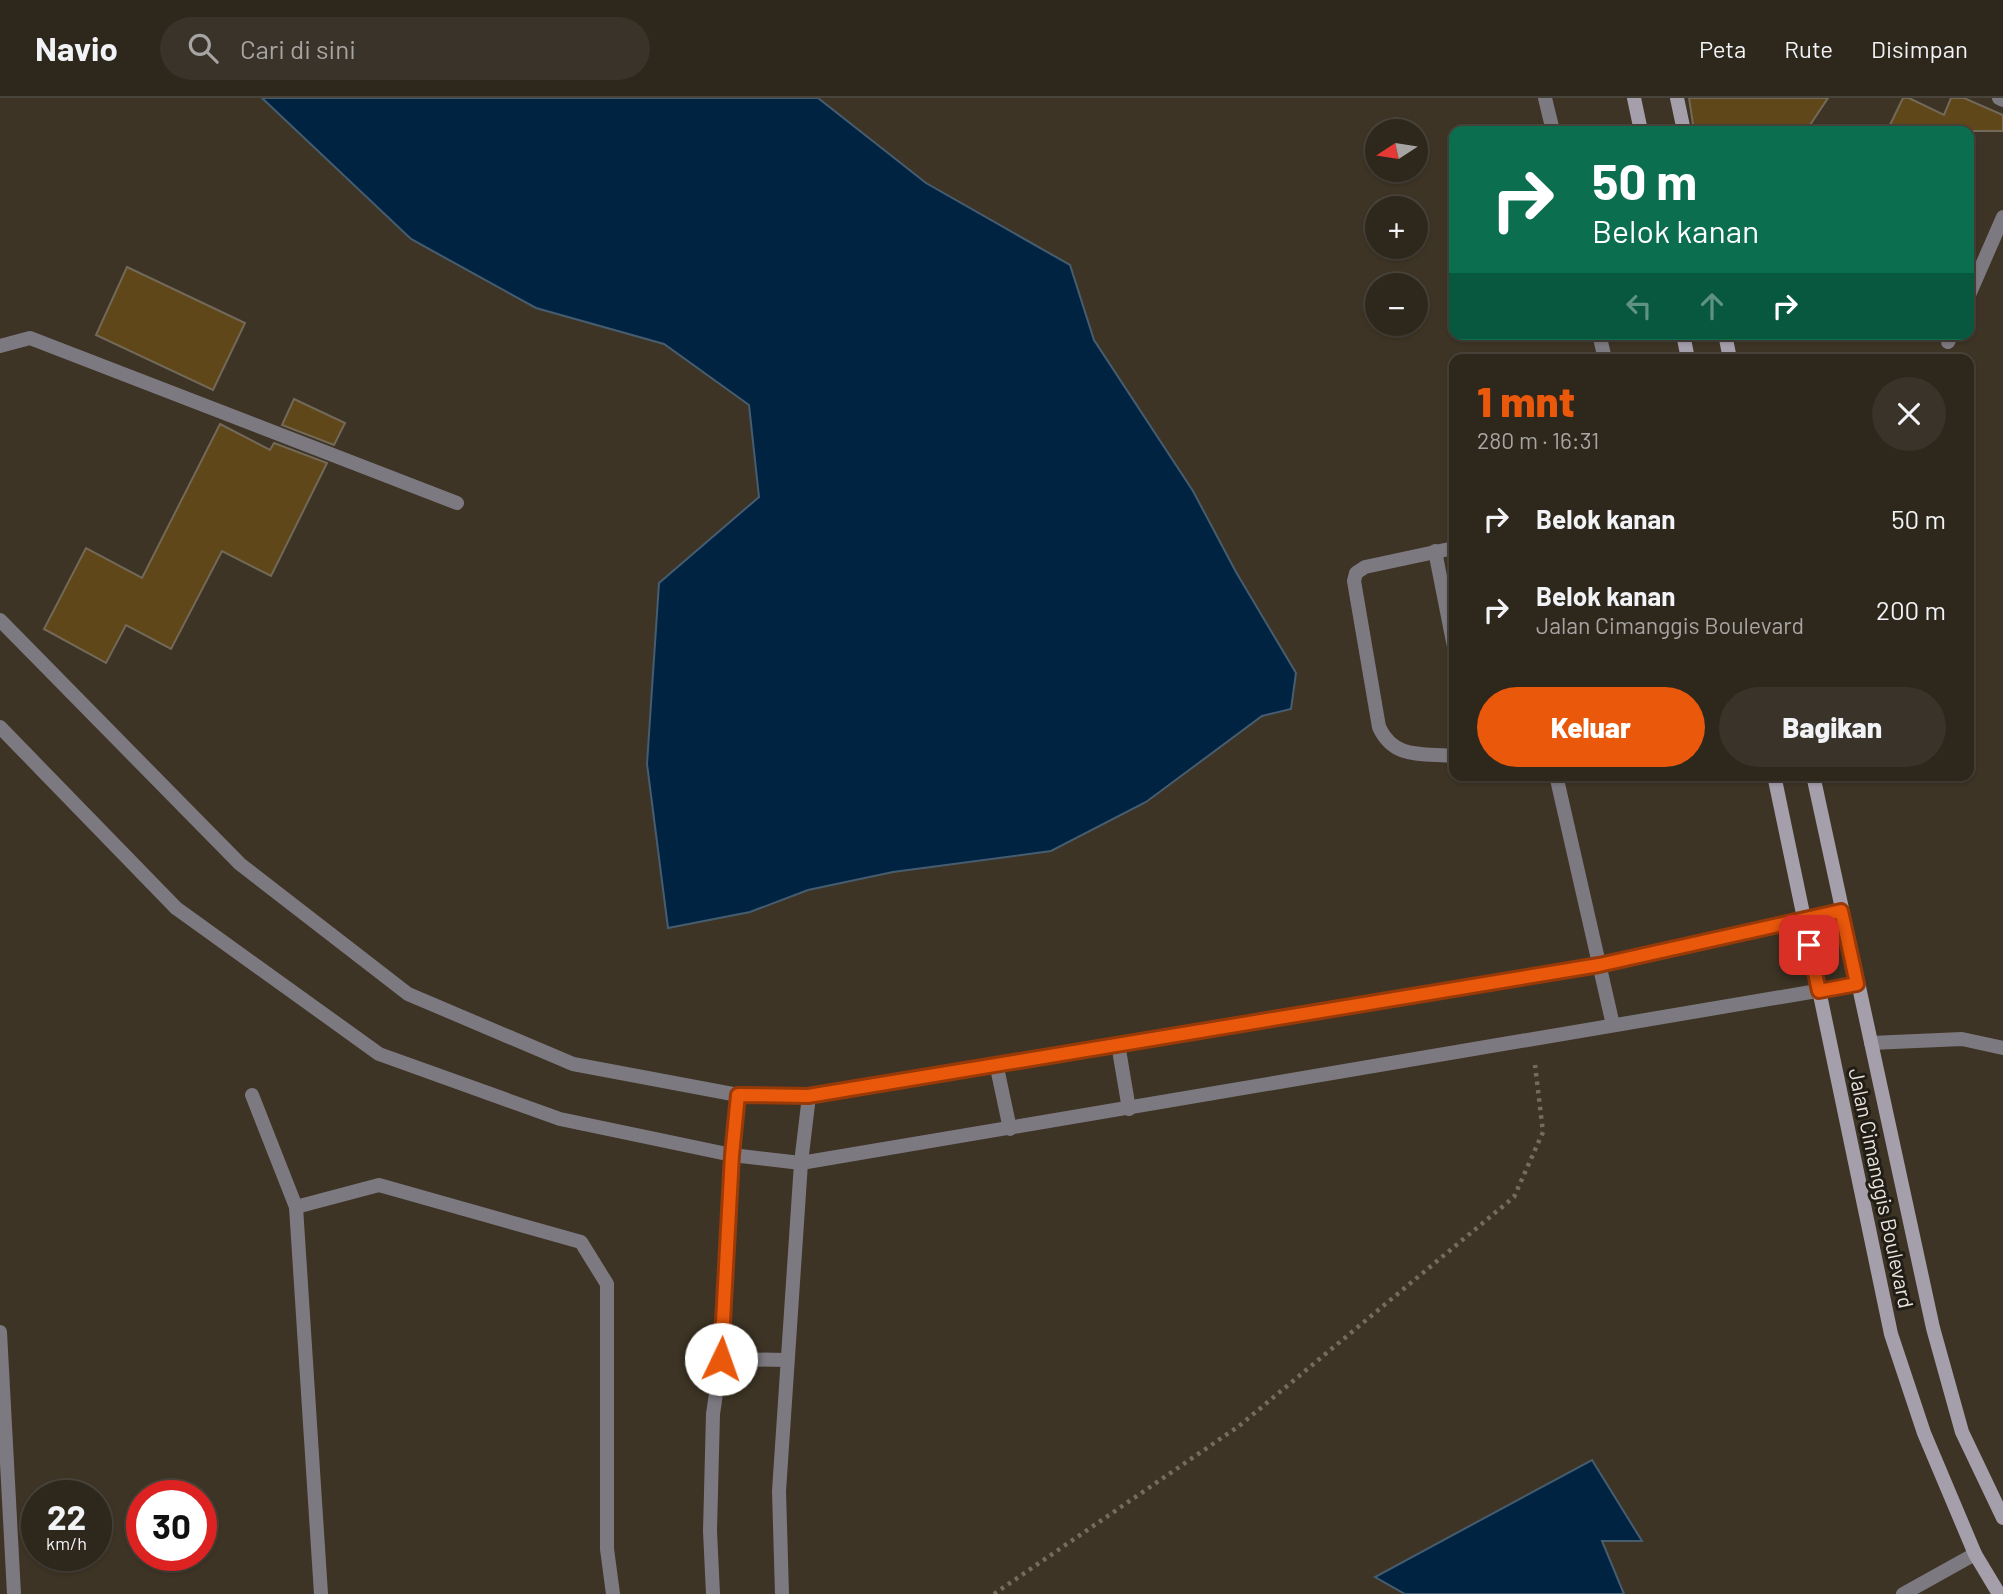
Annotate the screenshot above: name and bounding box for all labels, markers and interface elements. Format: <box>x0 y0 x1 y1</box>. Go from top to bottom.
search box <box>160 17 650 80</box>
text: Navio <box>35 28 118 68</box>
icon: search <box>184 29 222 67</box>
text: Cari di sini <box>240 33 356 64</box>
text: Peta <box>1699 34 1746 63</box>
text: Rute <box>1784 34 1833 63</box>
text: Disimpan <box>1871 34 1968 63</box>
north arrow <box>1365 119 1428 182</box>
map controls <box>1365 119 1428 336</box>
text: 50 m <box>1592 151 1697 210</box>
icon: right <box>1477 154 1568 245</box>
button: + <box>1365 196 1428 259</box>
text: Belok kanan <box>1592 211 1759 249</box>
button: − <box>1365 273 1428 336</box>
icon: left <box>1620 287 1658 325</box>
icon: ahead <box>1693 287 1731 325</box>
icon: right <box>1766 287 1804 325</box>
text: 1 mnt <box>1477 375 1575 425</box>
button: close <box>1872 377 1946 451</box>
text: 280 m · 16:31 <box>1477 426 1599 454</box>
icon: right <box>1477 500 1515 538</box>
text: Belok kanan <box>1536 503 1675 534</box>
text: 50 m <box>1891 503 1946 534</box>
text: Belok kanan <box>1536 580 1675 611</box>
icon: right <box>1477 591 1515 629</box>
text: 200 m <box>1876 594 1946 625</box>
text: Jalan Cimanggis Boulevard <box>1536 611 1804 639</box>
button: Keluar <box>1477 687 1705 767</box>
button: Bagikan <box>1719 687 1946 767</box>
pin <box>1779 915 1839 975</box>
icon: arrive <box>1790 926 1828 964</box>
street label: Jalan Cimanggis Boulevard <box>1844 1066 1920 1310</box>
position arrow <box>684 1322 758 1396</box>
speed limit sign: 30 <box>126 1480 217 1571</box>
text: 22 <box>47 1495 86 1537</box>
text: km/h <box>46 1532 87 1554</box>

